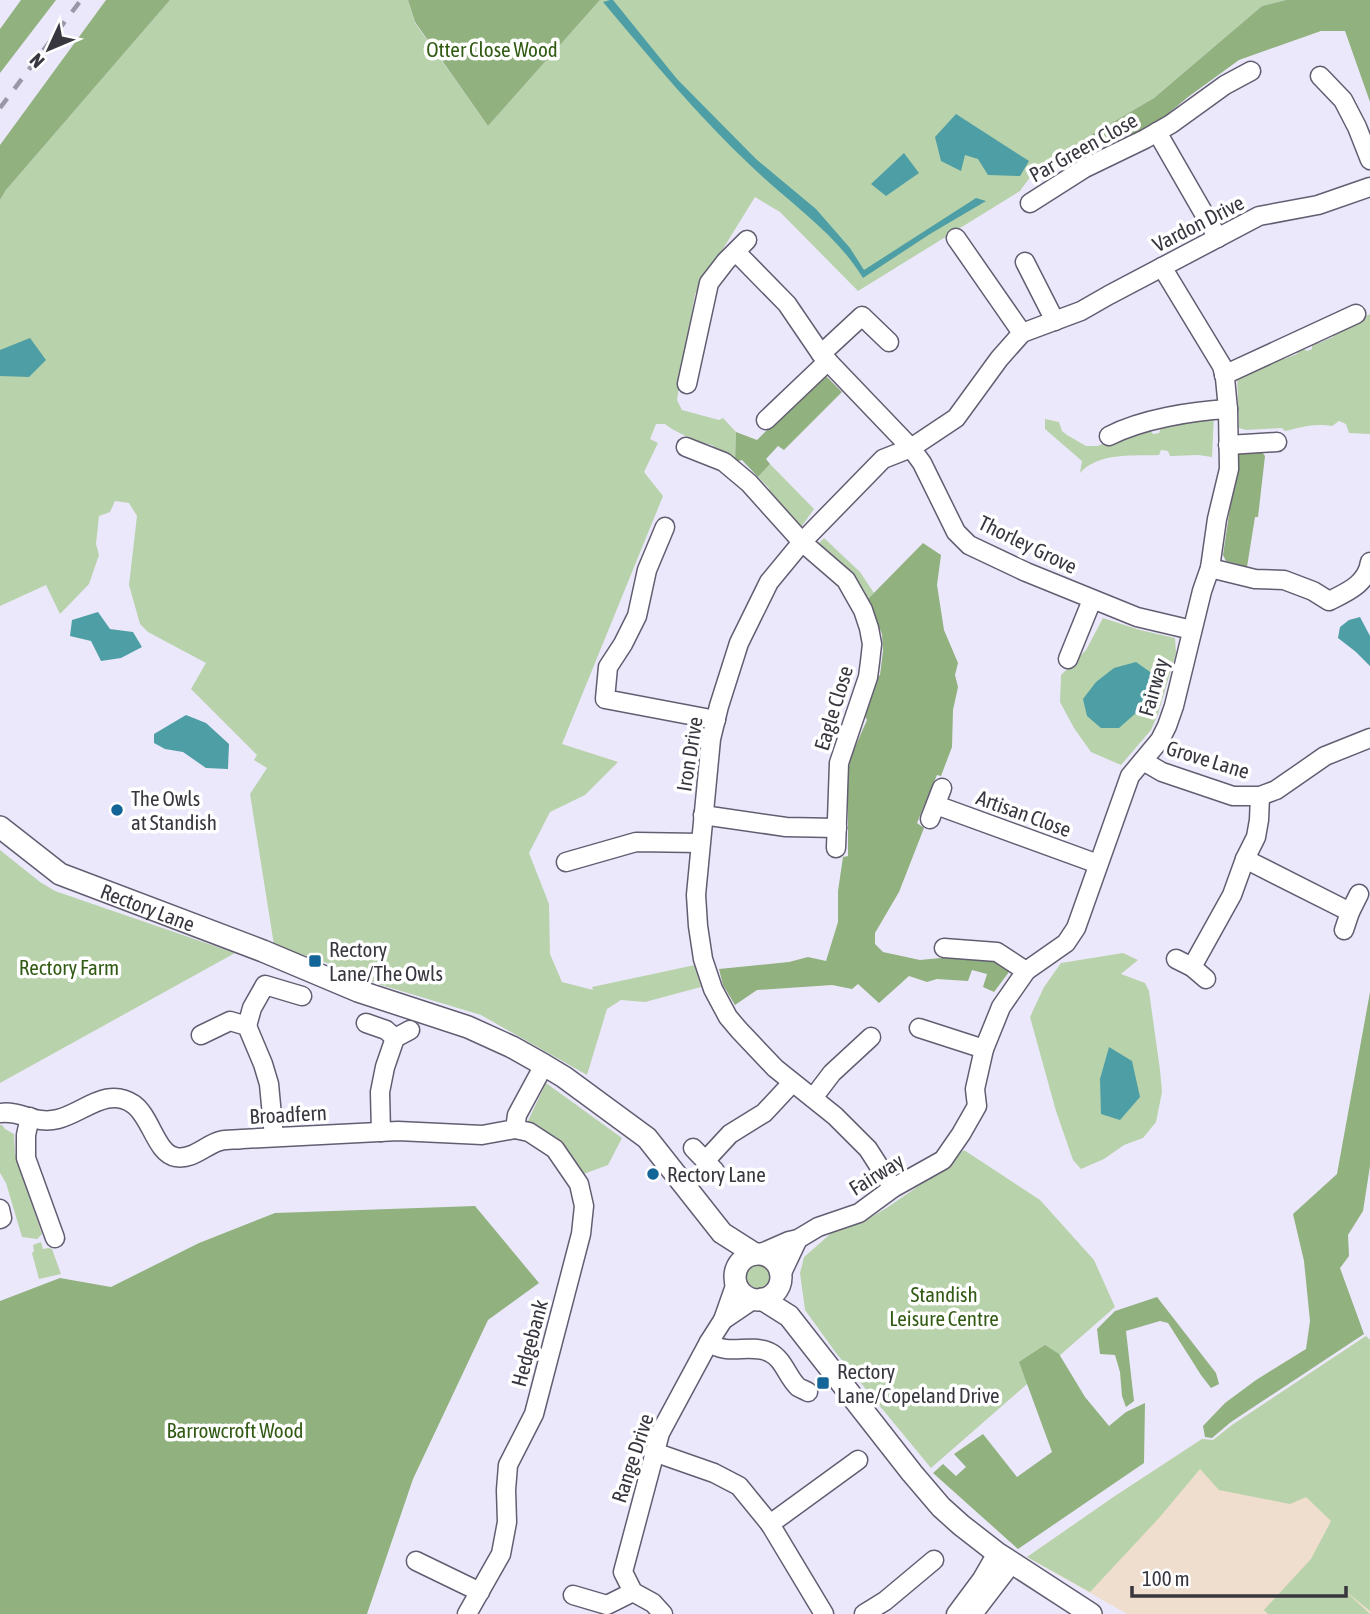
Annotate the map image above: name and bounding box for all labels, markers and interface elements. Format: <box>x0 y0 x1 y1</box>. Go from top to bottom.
north arrow <box>14 14 84 84</box>
park label: Otter Close Wood <box>426 37 558 61</box>
text: N <box>25 49 49 72</box>
street label: Par Green Close <box>1025 107 1141 187</box>
street label: Vardon Drive <box>1148 190 1248 256</box>
street label: Thorley Grove <box>975 510 1081 578</box>
street label: Fairway <box>1133 655 1173 719</box>
street label: Eagle Close <box>809 663 857 753</box>
street label: Iron Drive <box>671 715 707 793</box>
street label: Grove Lane <box>1164 735 1252 783</box>
street label: Artisan Close <box>973 785 1075 841</box>
place label: The Owls at Standish <box>131 786 217 834</box>
marker: The Owls at Standish <box>109 802 125 818</box>
street label: Rectory Lane <box>97 879 198 936</box>
place label: Rectory Lane/The Owls <box>329 937 443 985</box>
marker: Rectory Lane/The Owls <box>307 953 323 969</box>
park label: Rectory Farm <box>19 955 119 979</box>
street label: Broadfern <box>249 1100 327 1128</box>
street label: Fairway <box>844 1148 908 1200</box>
place label: Rectory Lane <box>667 1162 766 1186</box>
marker: Rectory Lane <box>645 1166 661 1182</box>
park label: Standish Leisure Centre <box>889 1282 999 1330</box>
street label: Hedgebank <box>506 1297 552 1389</box>
place label: Rectory Lane/Copeland Drive <box>837 1359 1000 1407</box>
marker: Rectory Lane/Copeland Drive <box>815 1375 831 1391</box>
street label: Range Drive <box>606 1410 658 1506</box>
park label: Barrowcroft Wood <box>167 1418 303 1442</box>
scale bar <box>1132 1554 1346 1598</box>
text: 100 m <box>1142 1566 1190 1590</box>

